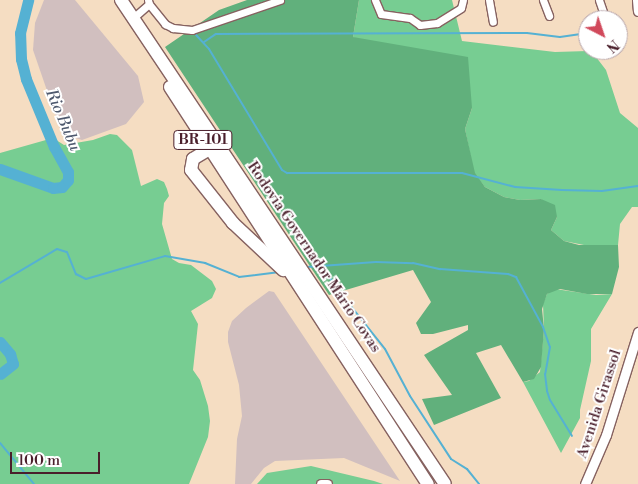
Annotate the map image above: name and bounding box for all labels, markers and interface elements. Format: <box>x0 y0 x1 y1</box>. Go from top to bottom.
north arrow <box>578 10 628 60</box>
text: N <box>602 35 622 56</box>
water label: Rio Bubu <box>41 86 85 154</box>
road number: BR-101 <box>173 128 233 152</box>
street label: Rodovia Governador Mário Covas <box>243 158 385 356</box>
street label: Avenida Girassol <box>573 347 625 461</box>
scale bar <box>12 442 102 474</box>
text: 100 m <box>18 451 60 470</box>

